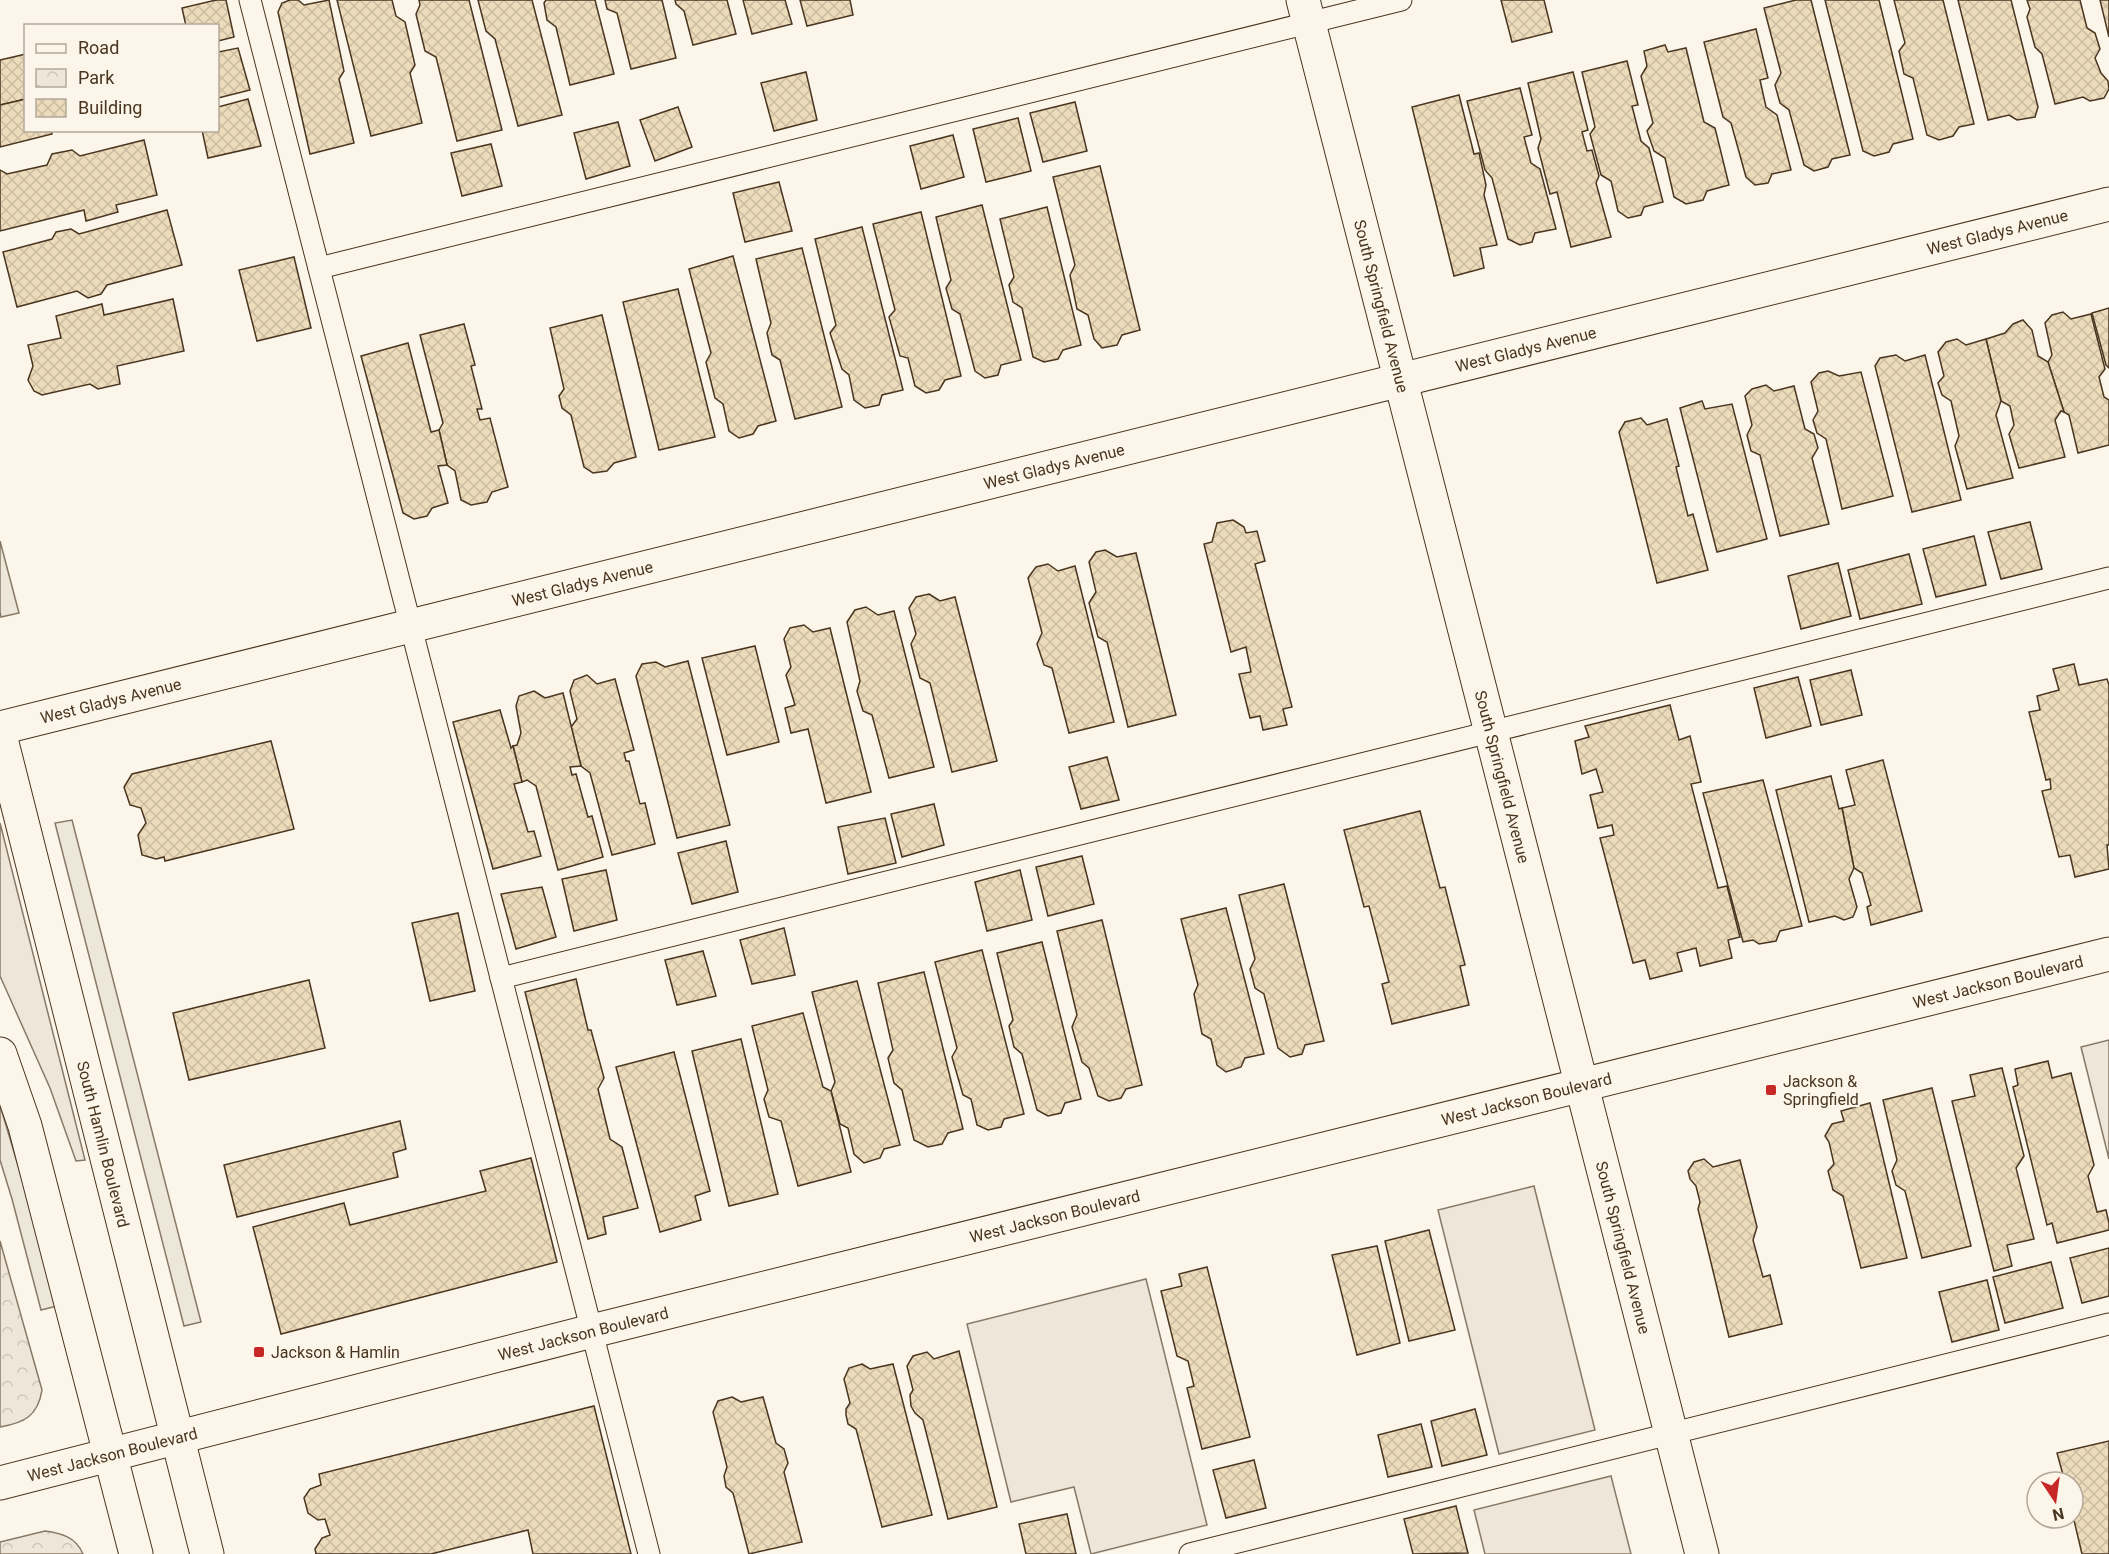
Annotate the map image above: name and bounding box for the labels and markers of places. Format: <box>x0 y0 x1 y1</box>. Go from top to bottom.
place label: Jackson & Springfield <box>1783 1072 1859 1109</box>
marker: Jackson & Springfield <box>1764 1083 1778 1097</box>
place label: Jackson & Hamlin <box>271 1343 400 1362</box>
marker: Jackson & Hamlin <box>252 1345 266 1359</box>

